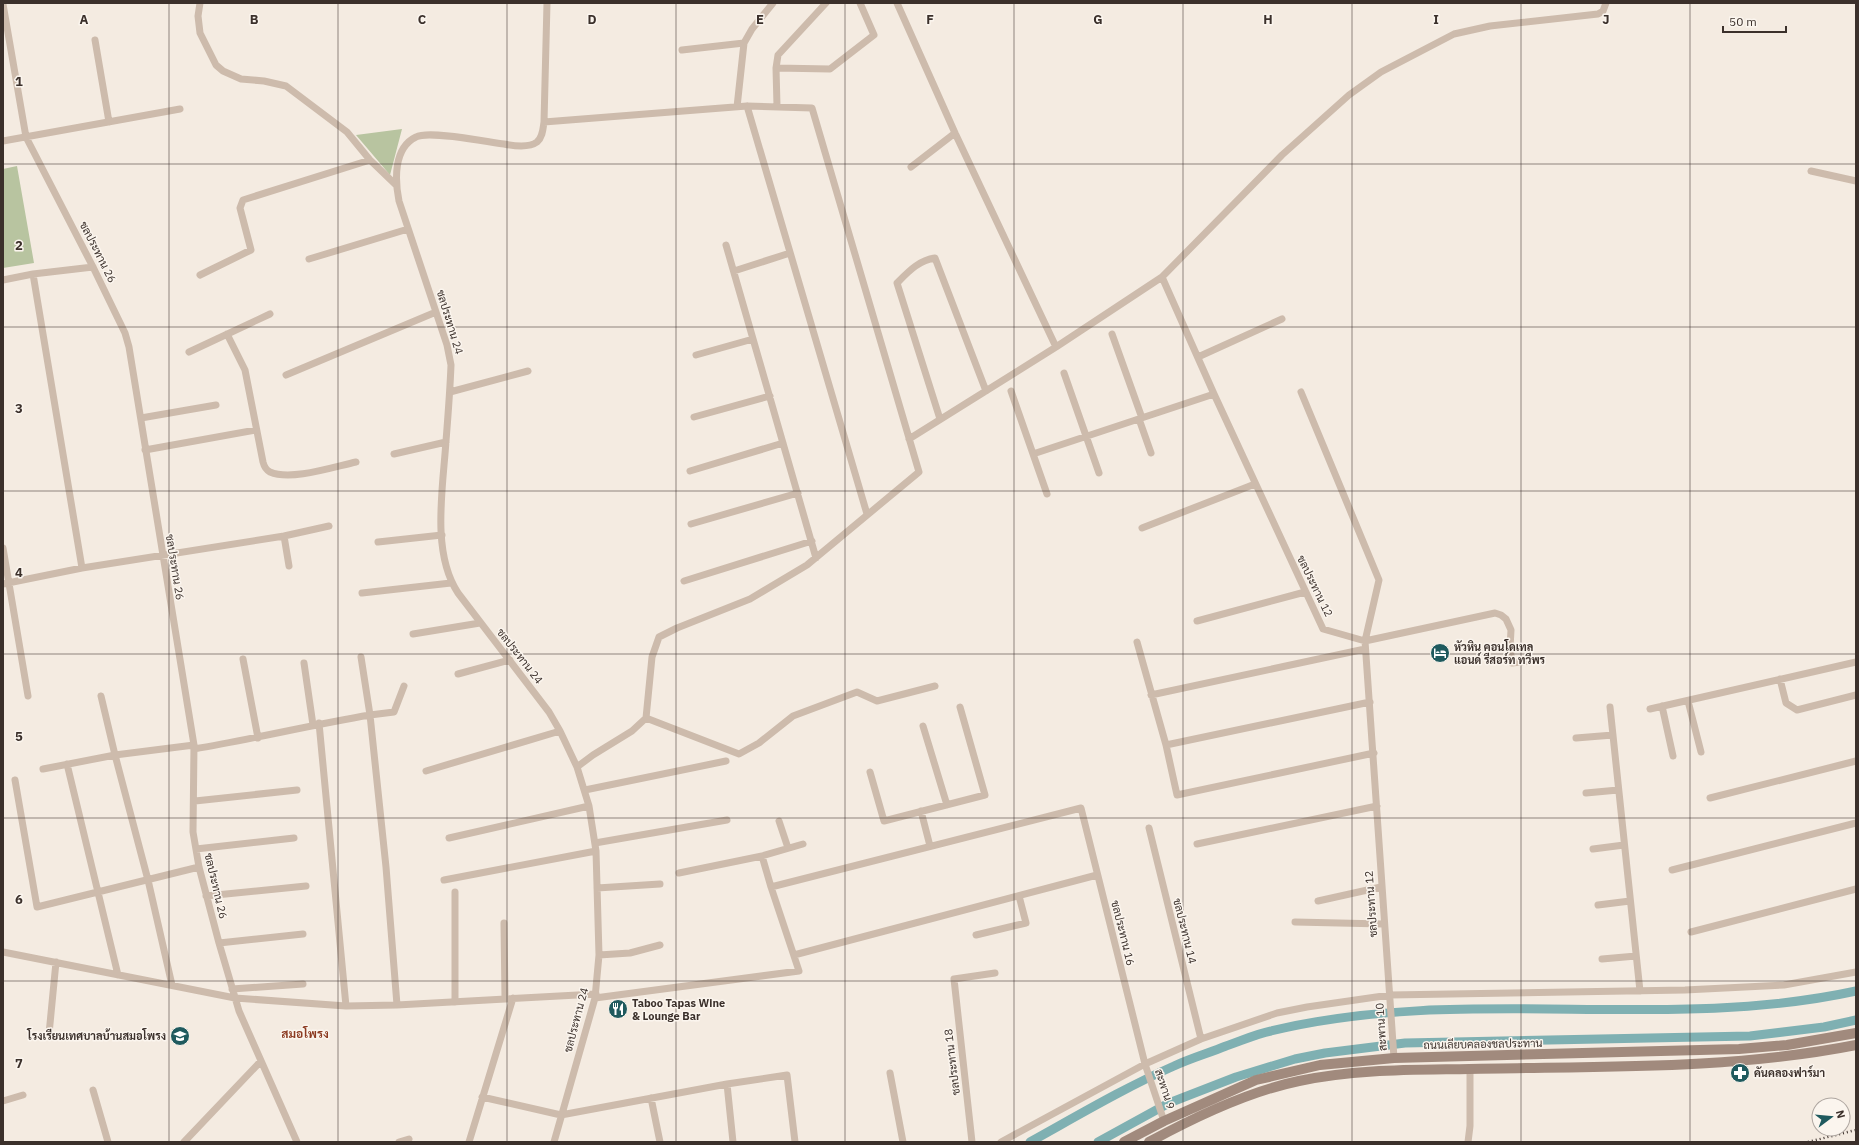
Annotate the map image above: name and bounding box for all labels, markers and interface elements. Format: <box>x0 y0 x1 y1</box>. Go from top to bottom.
scale bar <box>1723 8 1786 34</box>
text: A <box>80 11 89 28</box>
text: B <box>250 11 259 28</box>
text: C <box>418 11 427 28</box>
text: D <box>587 11 597 28</box>
text: E <box>756 11 764 28</box>
text: F <box>926 11 934 28</box>
text: G <box>1093 11 1103 28</box>
text: H <box>1263 11 1273 28</box>
text: I <box>1433 11 1439 28</box>
text: J <box>1602 11 1610 28</box>
text: 50 m <box>1729 14 1757 29</box>
text: 1 <box>15 73 23 90</box>
street label: ชลประทาน 26 <box>77 219 119 285</box>
text: 2 <box>15 237 23 254</box>
street label: ชลประทาน 24 <box>434 288 467 356</box>
text: 3 <box>15 400 23 417</box>
street label: ชลประทาน 26 <box>163 533 187 601</box>
street label: ชลประทาน 12 <box>1294 553 1336 619</box>
text: 4 <box>15 564 23 581</box>
street label: ชลประทาน 24 <box>494 625 546 687</box>
place label: หัวหิน คอนโดเทล แอนด์ รีสอร์ท ทวีพร <box>1454 639 1546 667</box>
hotel icon: หัวหิน คอนโดเทล แอนด์ รีสอร์ท ทวีพร <box>1429 642 1451 664</box>
text: 5 <box>15 728 23 745</box>
street label: ชลประทาน 26 <box>202 852 230 920</box>
street label: ชลประทาน 12 <box>1362 870 1380 938</box>
text: 6 <box>15 891 23 908</box>
street label: ชลประทาน 14 <box>1170 897 1200 965</box>
street label: ชลประทาน 16 <box>1108 899 1138 967</box>
street label: ชลประทาน 24 <box>561 986 592 1054</box>
place label: Taboo Tapas Wine & Lounge Bar <box>632 996 725 1023</box>
restaurant icon: Taboo Tapas Wine & Lounge Bar <box>607 998 629 1020</box>
street label: สะพาน 10 <box>1372 1002 1390 1052</box>
school or university icon: โรงเรียนเทศบาลบ้านสมอโพรง <box>169 1025 191 1047</box>
district label: สมอโพรง <box>281 1026 329 1041</box>
place label: โรงเรียนเทศบาลบ้านสมอโพรง <box>26 1028 166 1043</box>
street label: ชลประทาน 18 <box>941 1028 963 1096</box>
street label: ถนนเลียบคลองชลประทาน <box>1423 1035 1543 1052</box>
text: 7 <box>15 1055 23 1072</box>
pharmacy icon: คันคลองฟาร์มา <box>1729 1062 1751 1084</box>
place label: คันคลองฟาร์มา <box>1754 1065 1825 1080</box>
street label: สะพาน 9 <box>1152 1067 1178 1111</box>
north arrow <box>1811 1097 1851 1137</box>
text: N <box>1833 1108 1848 1120</box>

